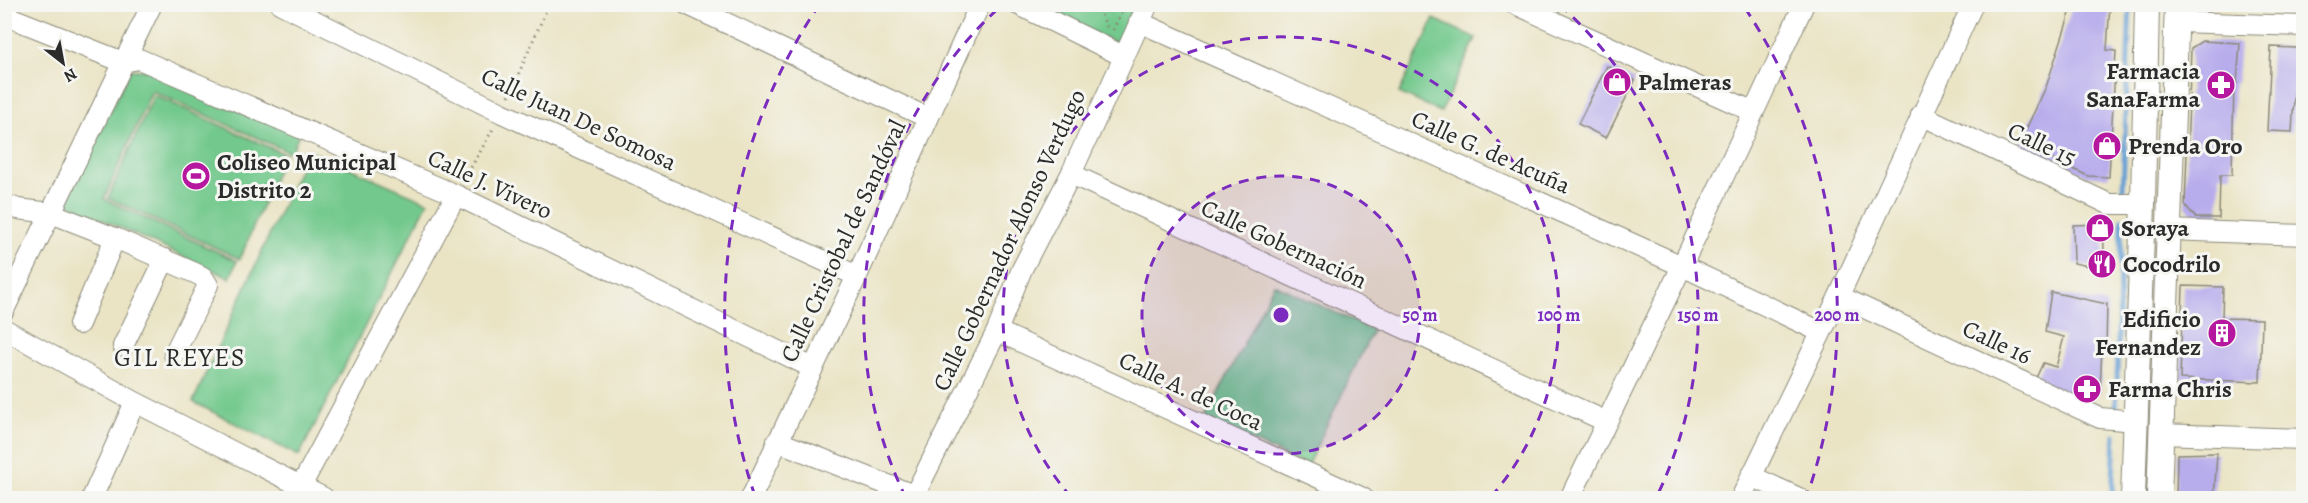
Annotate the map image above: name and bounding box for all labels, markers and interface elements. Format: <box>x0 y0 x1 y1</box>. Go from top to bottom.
north arrow <box>33 33 93 93</box>
place label: Farmacia SanaFarma <box>2086 55 2200 115</box>
street label: Calle Juan De Somosa <box>476 60 683 179</box>
text: N <box>59 63 81 88</box>
shop icon: Palmeras <box>1601 66 1633 98</box>
place label: Palmeras <box>1638 66 1731 98</box>
pharmacy icon: Farmacia SanaFarma <box>2205 69 2237 101</box>
street label: Calle Gobernador Alonso Verdugo <box>925 84 1093 396</box>
street label: Calle G. de Acuña <box>1406 103 1576 202</box>
street label: Calle Cristobal de Sandóval <box>773 114 913 367</box>
street label: Calle 15 <box>2003 114 2081 174</box>
shop icon: Prenda Oro <box>2091 130 2123 162</box>
place label: Prenda Oro <box>2128 130 2243 162</box>
street label: Calle J. Vivero <box>423 141 557 227</box>
place label: Coliseo Municipal Distrito 2 <box>217 146 397 206</box>
sports icon: Coliseo Municipal Distrito 2 <box>180 160 212 192</box>
street label: Calle Gobernación <box>1196 192 1372 296</box>
shop icon: Soraya <box>2084 212 2116 244</box>
place label: Soraya <box>2121 212 2190 244</box>
restaurant icon: Cocodrilo <box>2086 248 2118 280</box>
place label: Cocodrilo <box>2123 248 2221 280</box>
text: 50 m <box>1403 303 1437 327</box>
text: 100 m <box>1538 303 1580 327</box>
text: 150 m <box>1677 303 1719 327</box>
text: 200 m <box>1814 303 1860 327</box>
place label: Edificio Fernandez <box>2095 303 2201 363</box>
centre of rings <box>1271 305 1291 325</box>
street label: Calle 16 <box>1957 312 2037 372</box>
building icon: Edificio Fernandez <box>2206 317 2238 349</box>
district label: GIL REYES <box>114 340 246 375</box>
street label: Calle A. de Coca <box>1114 344 1269 439</box>
pharmacy icon: Farma Chris <box>2071 373 2103 405</box>
place label: Farma Chris <box>2108 373 2232 405</box>

